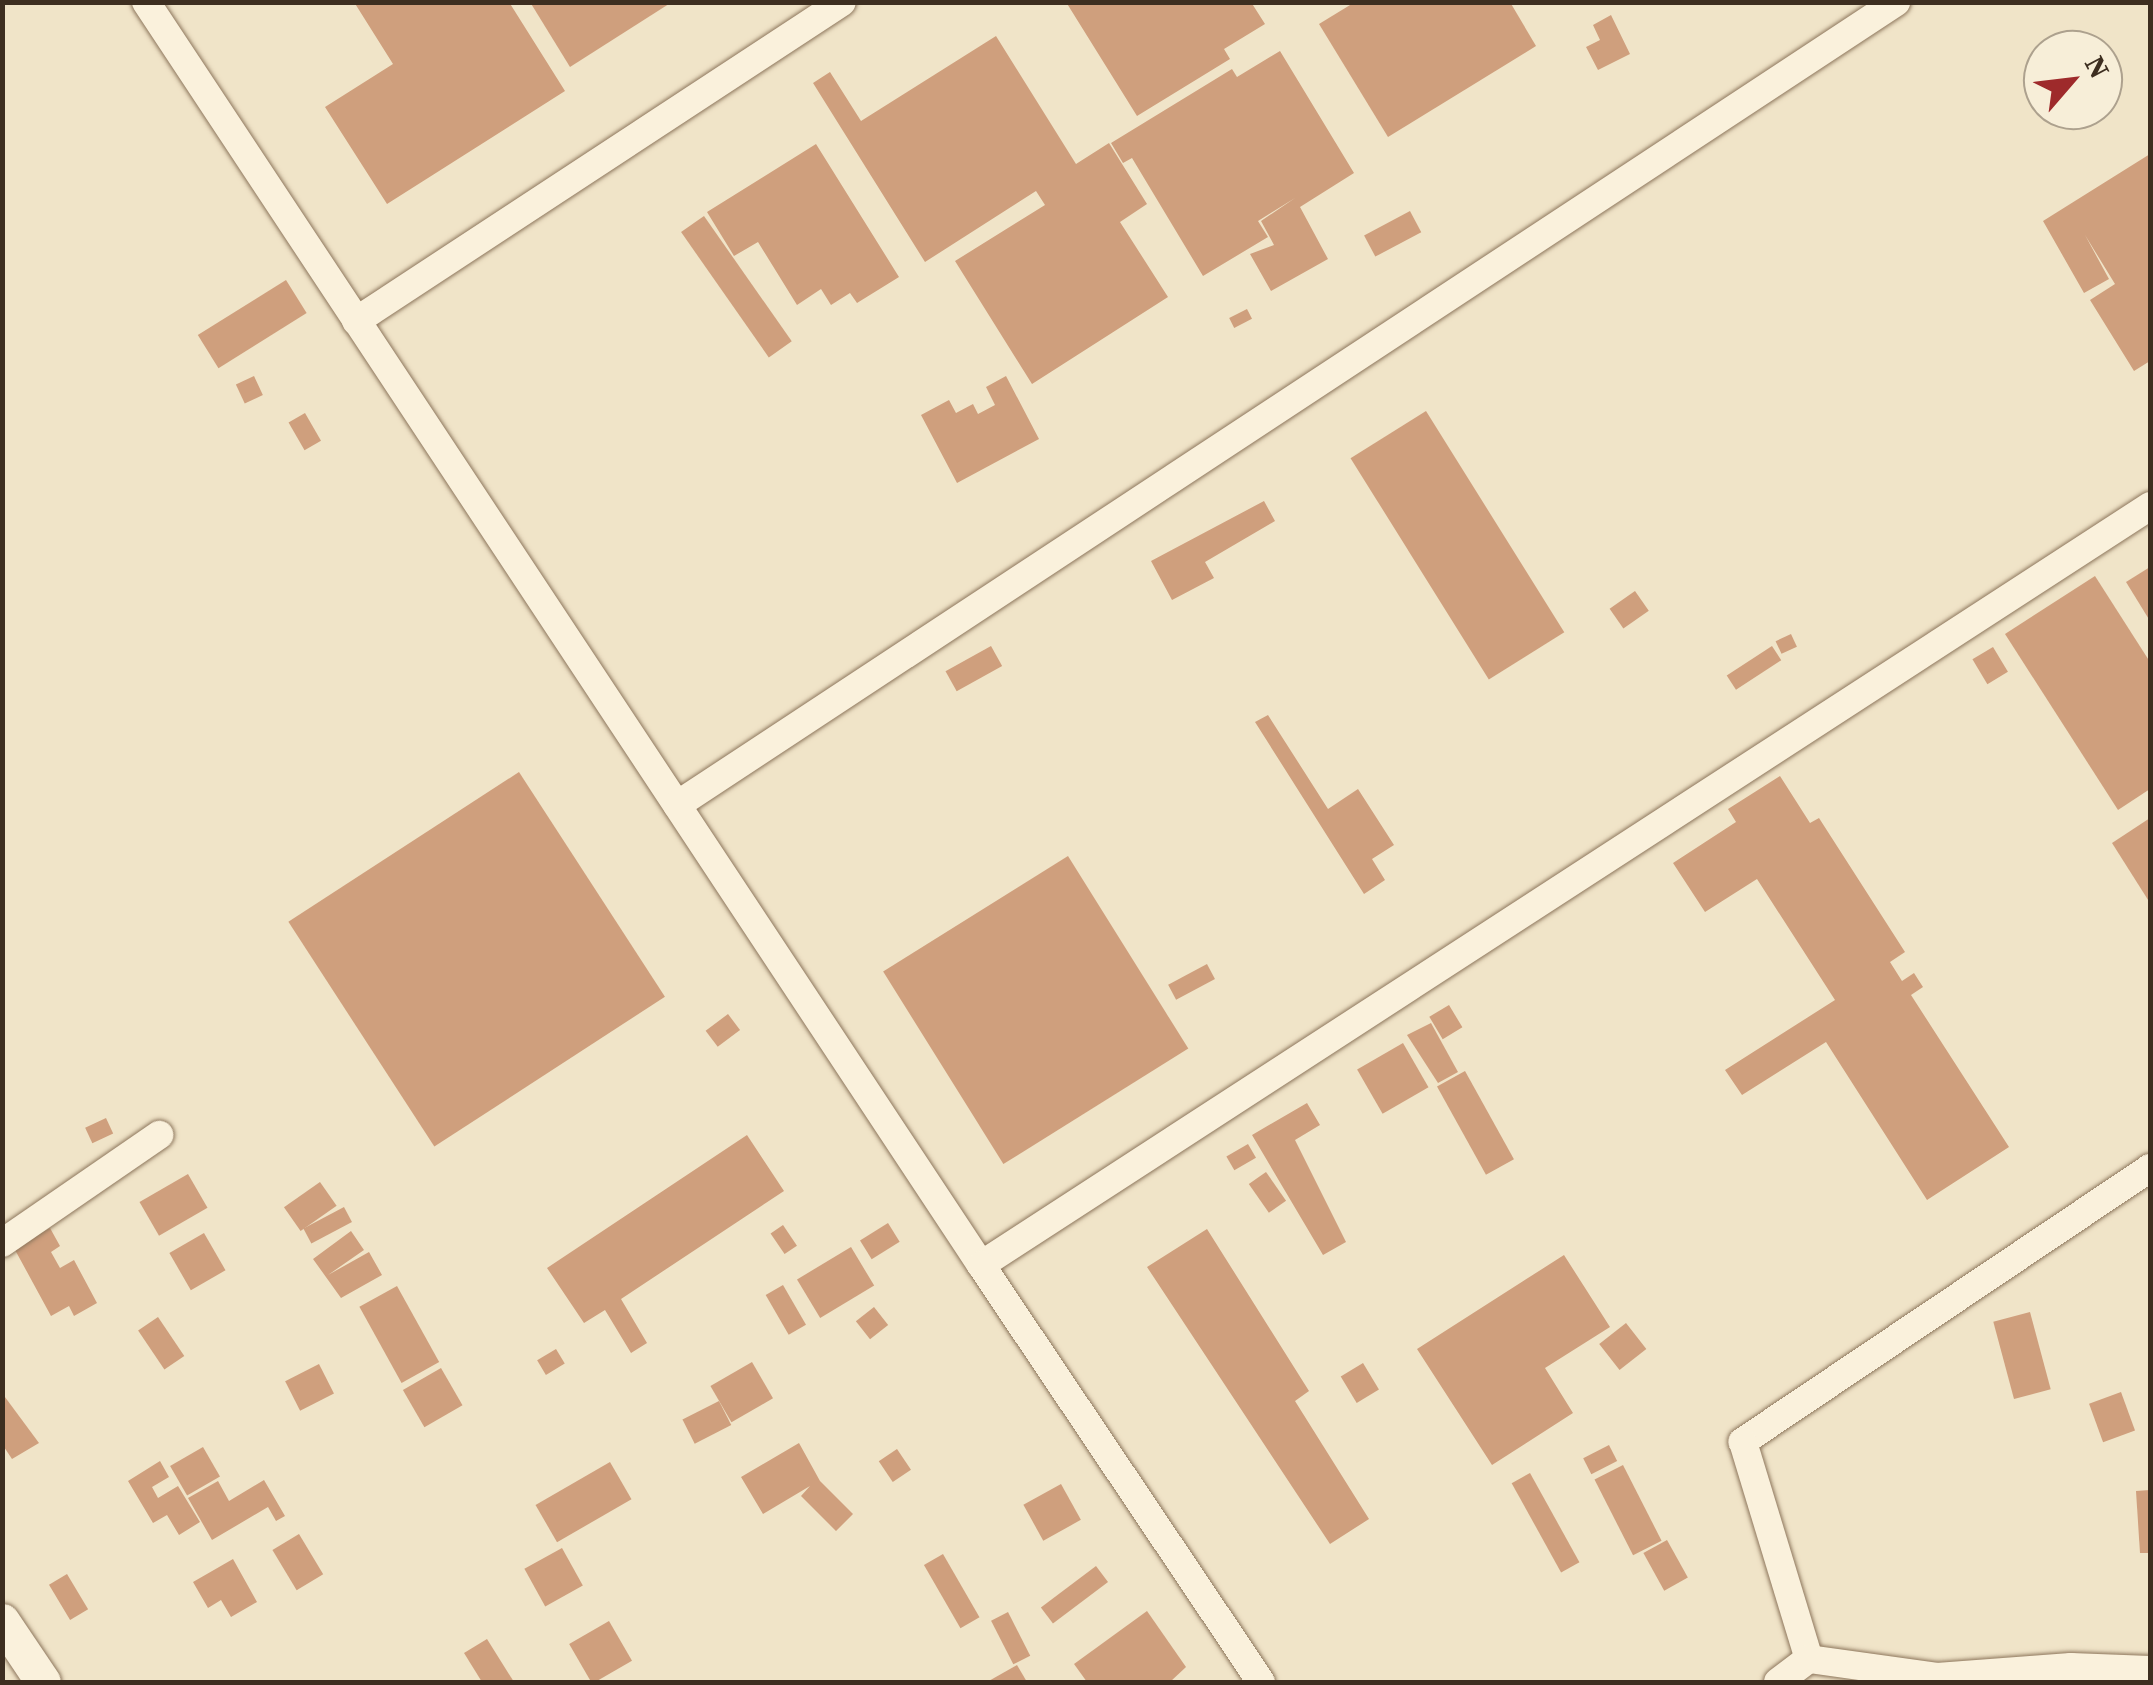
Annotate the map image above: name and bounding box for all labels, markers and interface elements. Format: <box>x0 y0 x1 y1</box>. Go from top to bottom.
north arrow <box>2023 30 2123 130</box>
text: N <box>2076 49 2119 85</box>

